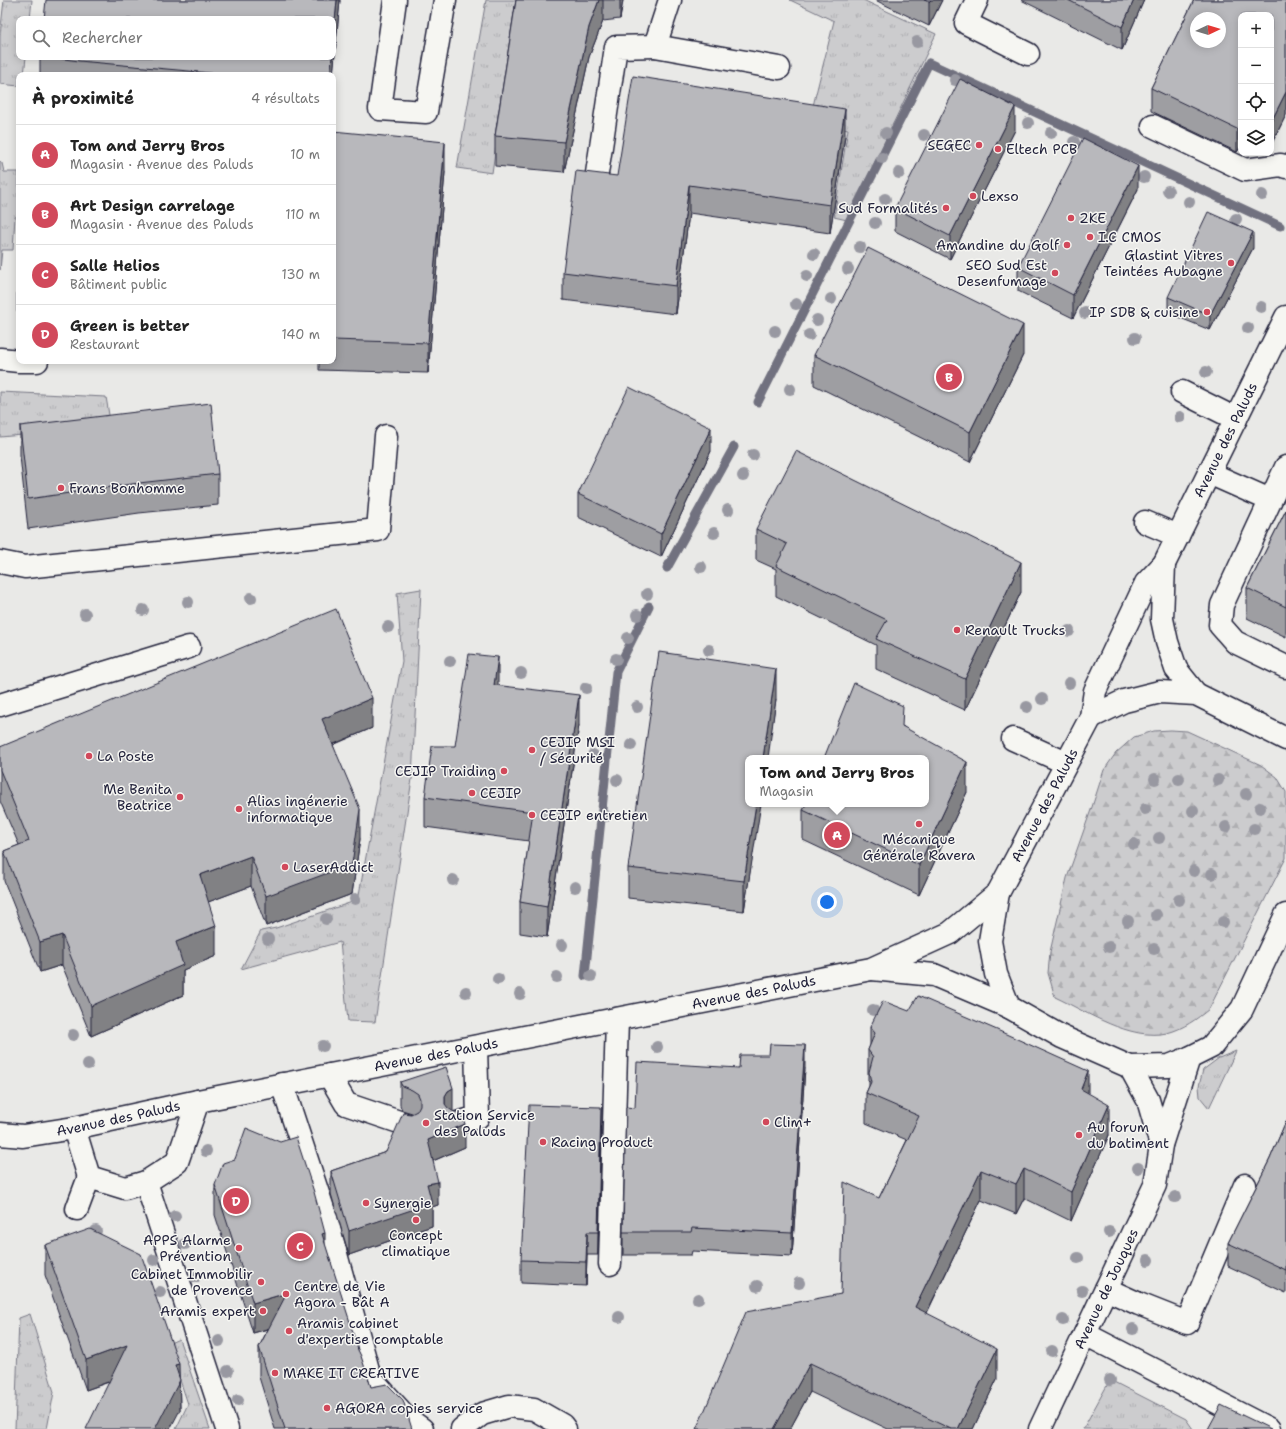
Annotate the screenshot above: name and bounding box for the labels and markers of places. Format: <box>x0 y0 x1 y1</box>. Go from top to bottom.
place label: SEGEC <box>927 136 971 154</box>
marker: SEGEC <box>974 140 984 150</box>
place label: Eltech PCB <box>1006 140 1077 158</box>
marker: Eltech PCB <box>993 144 1003 154</box>
place label: Lexso <box>981 187 1019 205</box>
marker: Lexso <box>968 191 978 201</box>
place label: Sud Formalités <box>838 199 938 217</box>
marker: Sud Formalités <box>941 203 951 213</box>
place label: 2KE <box>1079 209 1106 227</box>
marker: 2KE <box>1066 213 1076 223</box>
place label: I.C CMOS <box>1098 228 1162 246</box>
marker: I.C CMOS <box>1085 232 1095 242</box>
place label: Amandine du Golf <box>936 236 1060 254</box>
marker: Amandine du Golf <box>1062 240 1072 250</box>
place label: Glastint Vitres Teintées Aubagne <box>1103 246 1223 280</box>
place label: SEO Sud Est Desenfumage <box>957 256 1047 290</box>
marker: Glastint Vitres Teintées Aubagne <box>1226 258 1236 268</box>
marker: SEO Sud Est Desenfumage <box>1050 268 1060 278</box>
place label: IP SDB & cuisine <box>1090 303 1199 321</box>
marker: IP SDB & cuisine <box>1202 307 1212 317</box>
pin: B <box>936 362 962 392</box>
place label: Frans Bonhomme <box>69 479 185 497</box>
marker: Frans Bonhomme <box>56 483 66 493</box>
place label: Renault Trucks <box>965 621 1066 639</box>
marker: Renault Trucks <box>952 625 962 635</box>
place label: CEJIP MSI / Sécurité <box>540 733 615 767</box>
marker: CEJIP MSI / Sécurité <box>527 745 537 755</box>
place label: La Poste <box>97 747 154 765</box>
marker: La Poste <box>84 751 94 761</box>
place label: CEJIP Traiding <box>395 762 496 780</box>
marker: CEJIP Traiding <box>499 766 509 776</box>
place label: Me Benita Beatrice <box>103 780 172 814</box>
place label: CEJIP <box>480 784 521 802</box>
marker: CEJIP <box>467 788 477 798</box>
marker: Me Benita Beatrice <box>175 792 185 802</box>
place label: Alias ingénerie informatique <box>247 792 348 826</box>
marker: Alias ingénerie informatique <box>234 804 244 814</box>
place label: CEJIP entretien <box>540 806 648 824</box>
marker: CEJIP entretien <box>527 810 537 820</box>
marker: Mécanique Générale Ravera <box>914 819 924 829</box>
pin: A <box>824 820 850 850</box>
place label: Mécanique Générale Ravera <box>863 830 976 864</box>
place label: LaserAddict <box>293 858 374 876</box>
marker: LaserAddict <box>280 862 290 872</box>
place label: Station Service des Paluds <box>434 1106 535 1140</box>
place label: Clim+ <box>774 1113 812 1131</box>
marker: Clim+ <box>761 1117 771 1127</box>
marker: Station Service des Paluds <box>421 1118 431 1128</box>
place label: Au forum du batiment <box>1087 1118 1169 1152</box>
marker: Au forum du batiment <box>1074 1130 1084 1140</box>
place label: Racing Product <box>551 1133 653 1151</box>
marker: Racing Product <box>538 1137 548 1147</box>
pin: D <box>223 1186 249 1216</box>
place label: Synergie <box>374 1194 432 1212</box>
marker: Synergie <box>361 1198 371 1208</box>
marker: Concept climatique <box>411 1215 421 1225</box>
place label: Concept climatique <box>382 1226 451 1260</box>
place label: APPS Alarme Prévention <box>143 1231 231 1265</box>
pin: C <box>287 1231 313 1261</box>
marker: APPS Alarme Prévention <box>234 1243 244 1253</box>
place label: Cabinet Immobilir de Provence <box>131 1265 253 1299</box>
marker: Cabinet Immobilir de Provence <box>256 1277 266 1287</box>
place label: Centre de Vie Agora - Bât A <box>294 1277 390 1311</box>
marker: Centre de Vie Agora - Bât A <box>281 1289 291 1299</box>
place label: Aramis expert <box>160 1302 255 1320</box>
marker: Aramis expert <box>258 1306 268 1316</box>
place label: Aramis cabinet d'expertise comptable <box>297 1314 444 1348</box>
marker: Aramis cabinet d'expertise comptable <box>284 1326 294 1336</box>
place label: MAKE IT CREATIVE <box>283 1364 420 1382</box>
marker: MAKE IT CREATIVE <box>270 1368 280 1378</box>
place label: AGORA copies service <box>335 1399 483 1417</box>
marker: AGORA copies service <box>322 1403 332 1413</box>

